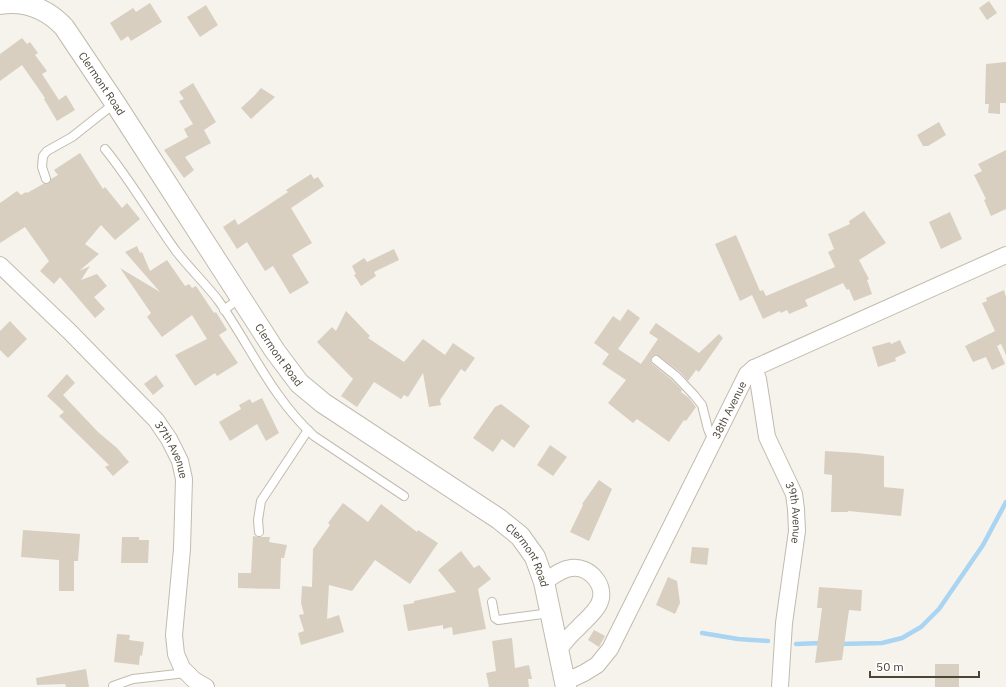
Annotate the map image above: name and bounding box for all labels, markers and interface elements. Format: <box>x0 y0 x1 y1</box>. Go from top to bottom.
street label: Clermont Road <box>76 49 128 118</box>
street label: Clermont Road <box>252 321 306 389</box>
street label: 38th Avenue <box>709 379 749 441</box>
street label: 37th Avenue <box>152 418 191 480</box>
street label: 39th Avenue <box>782 479 804 545</box>
street label: Clermont Road <box>503 520 552 588</box>
scale bar <box>870 653 979 679</box>
text: 50 m <box>876 659 904 674</box>

